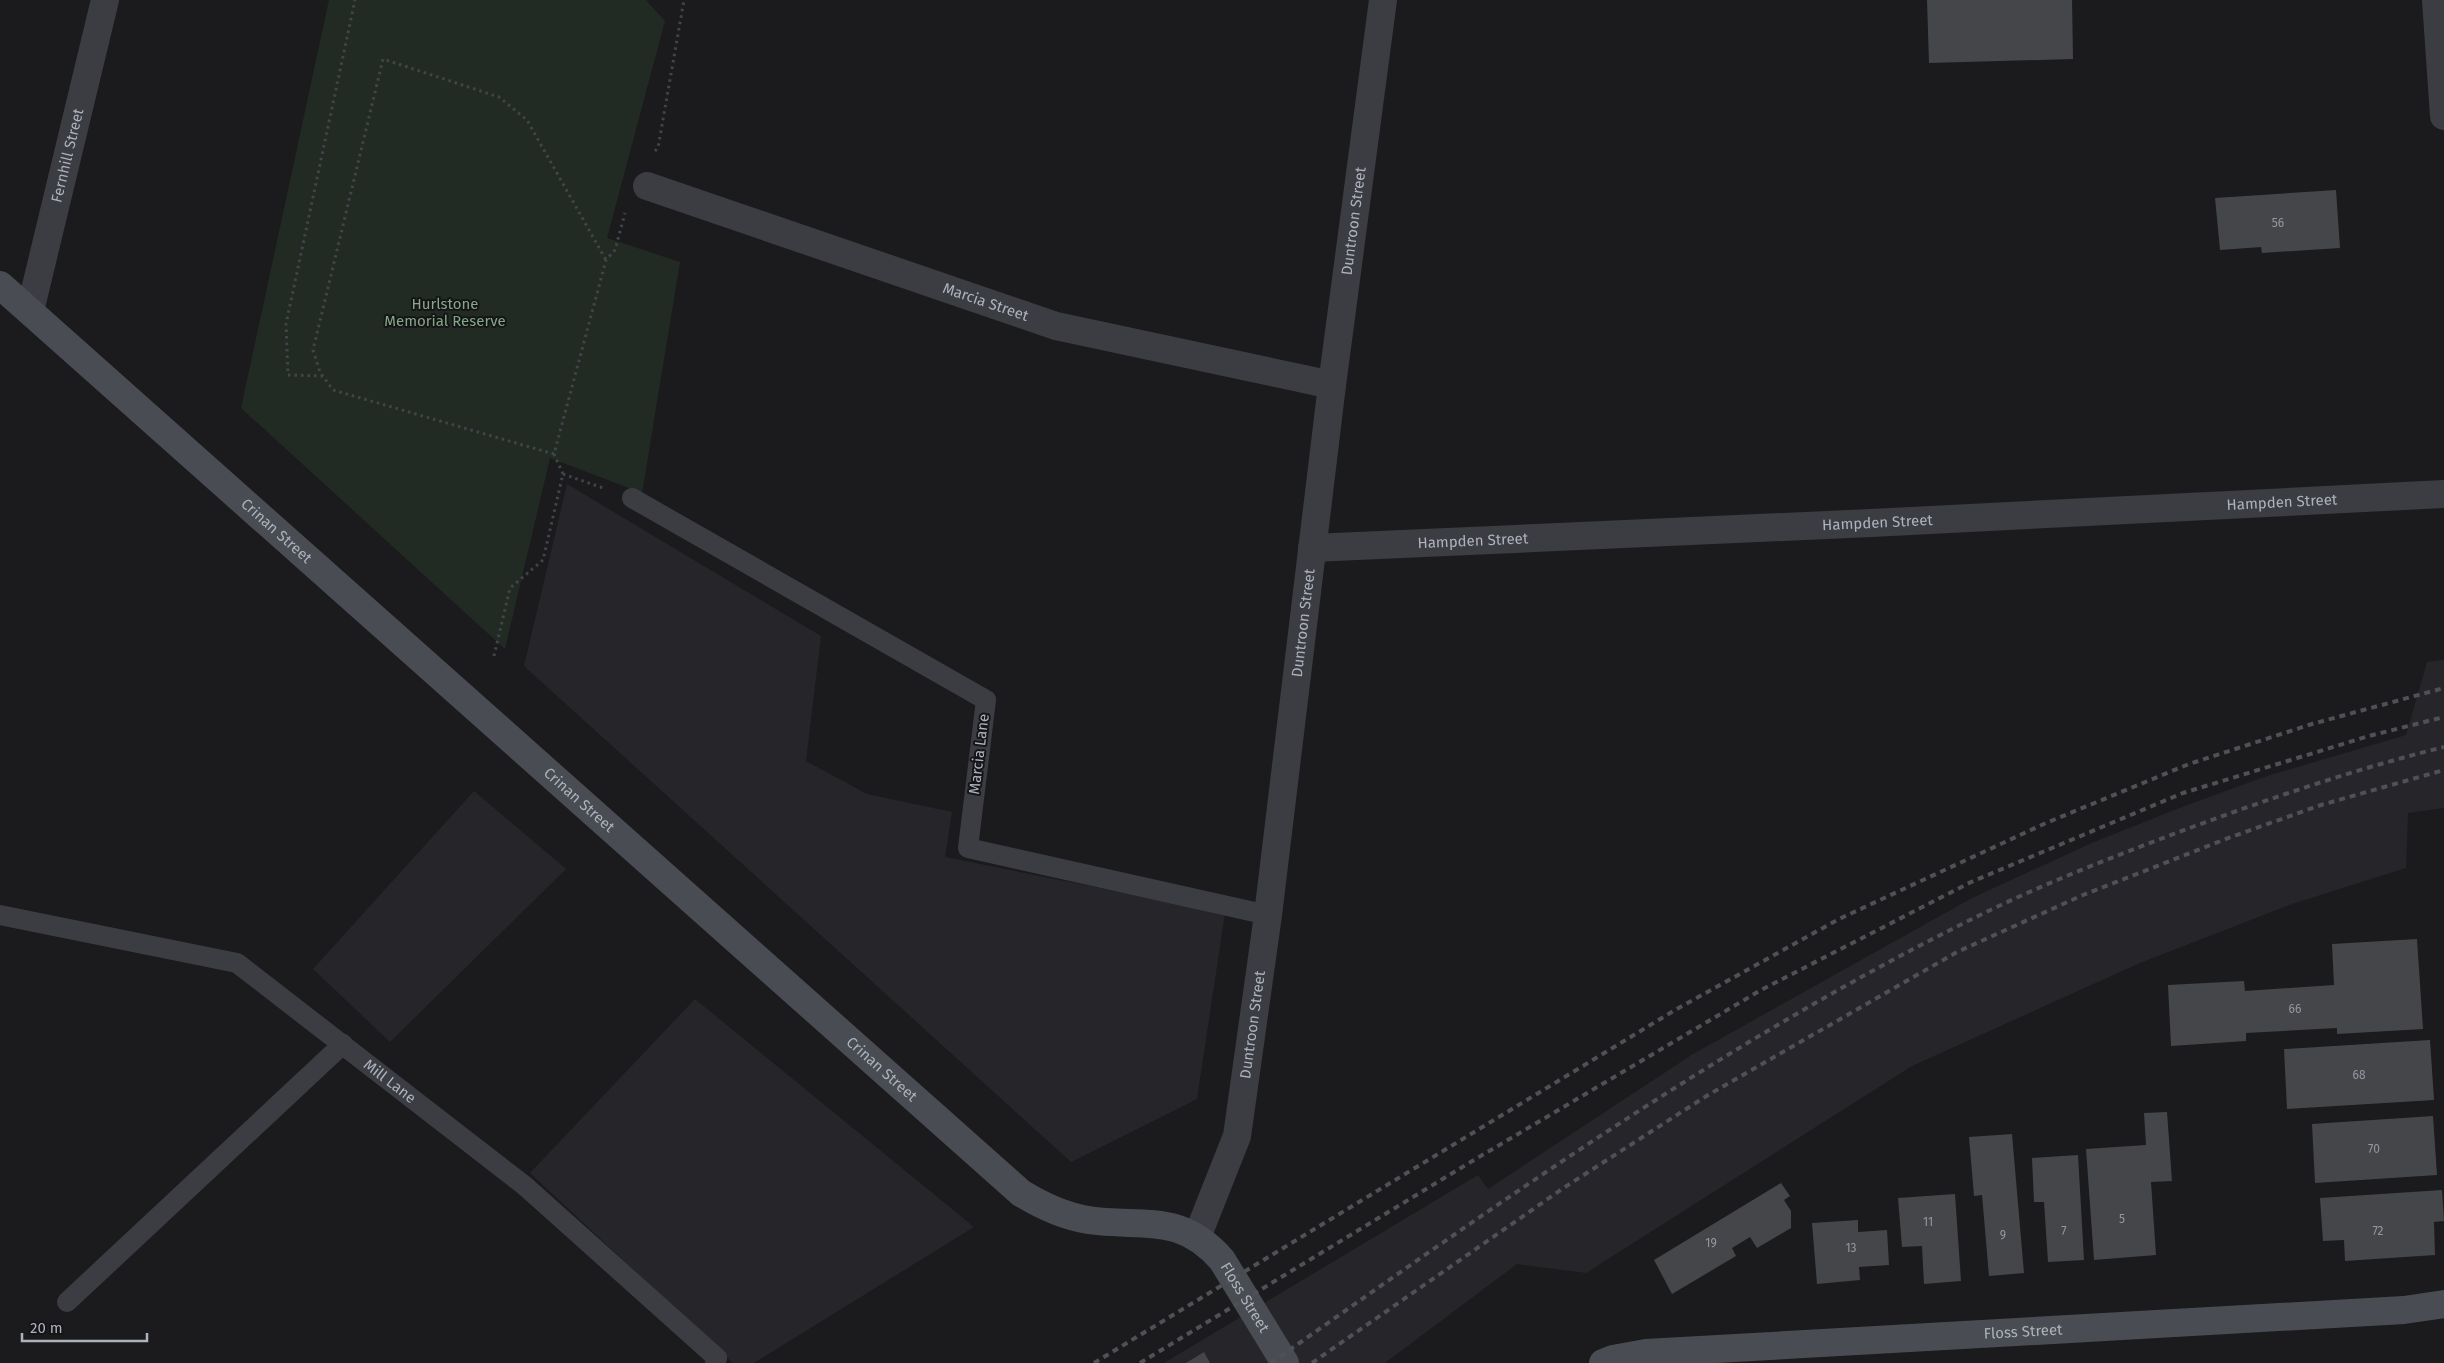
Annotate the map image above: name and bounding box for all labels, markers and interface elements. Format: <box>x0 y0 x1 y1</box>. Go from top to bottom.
street label: Fernhill Street <box>47 106 88 204</box>
street label: Duntroon Street <box>1338 165 1370 276</box>
house number: 56 <box>2272 216 2284 230</box>
street label: Marcia Street <box>940 279 1032 325</box>
park label: Hurlstone Memorial Reserve <box>384 295 506 330</box>
street label: Hampden Street <box>2226 490 2338 514</box>
street label: Crinan Street <box>237 495 316 567</box>
street label: Hampden Street <box>1822 511 1934 534</box>
street label: Hampden Street <box>1417 529 1529 552</box>
street label: Duntroon Street <box>1288 567 1319 678</box>
street label: Marcia Lane <box>965 713 993 795</box>
street label: Crinan Street <box>540 764 619 837</box>
street label: Duntroon Street <box>1236 969 1269 1080</box>
house number: 66 <box>2289 1002 2301 1016</box>
street label: Crinan Street <box>843 1033 921 1106</box>
street label: Mill Lane <box>360 1055 419 1107</box>
house number: 68 <box>2352 1068 2366 1082</box>
house number: 70 <box>2368 1142 2380 1156</box>
house number: 5 <box>2119 1212 2125 1226</box>
house number: 11 <box>1923 1215 1933 1229</box>
house number: 7 <box>2061 1224 2067 1238</box>
house number: 72 <box>2372 1224 2384 1238</box>
house number: 9 <box>2000 1228 2006 1242</box>
house number: 19 <box>1705 1236 1717 1250</box>
house number: 13 <box>1845 1241 1857 1255</box>
street label: Floss Street <box>1217 1259 1273 1336</box>
scale bar <box>22 1310 148 1342</box>
text: 20 m <box>30 1319 63 1337</box>
street label: Floss Street <box>1983 1320 2064 1343</box>

